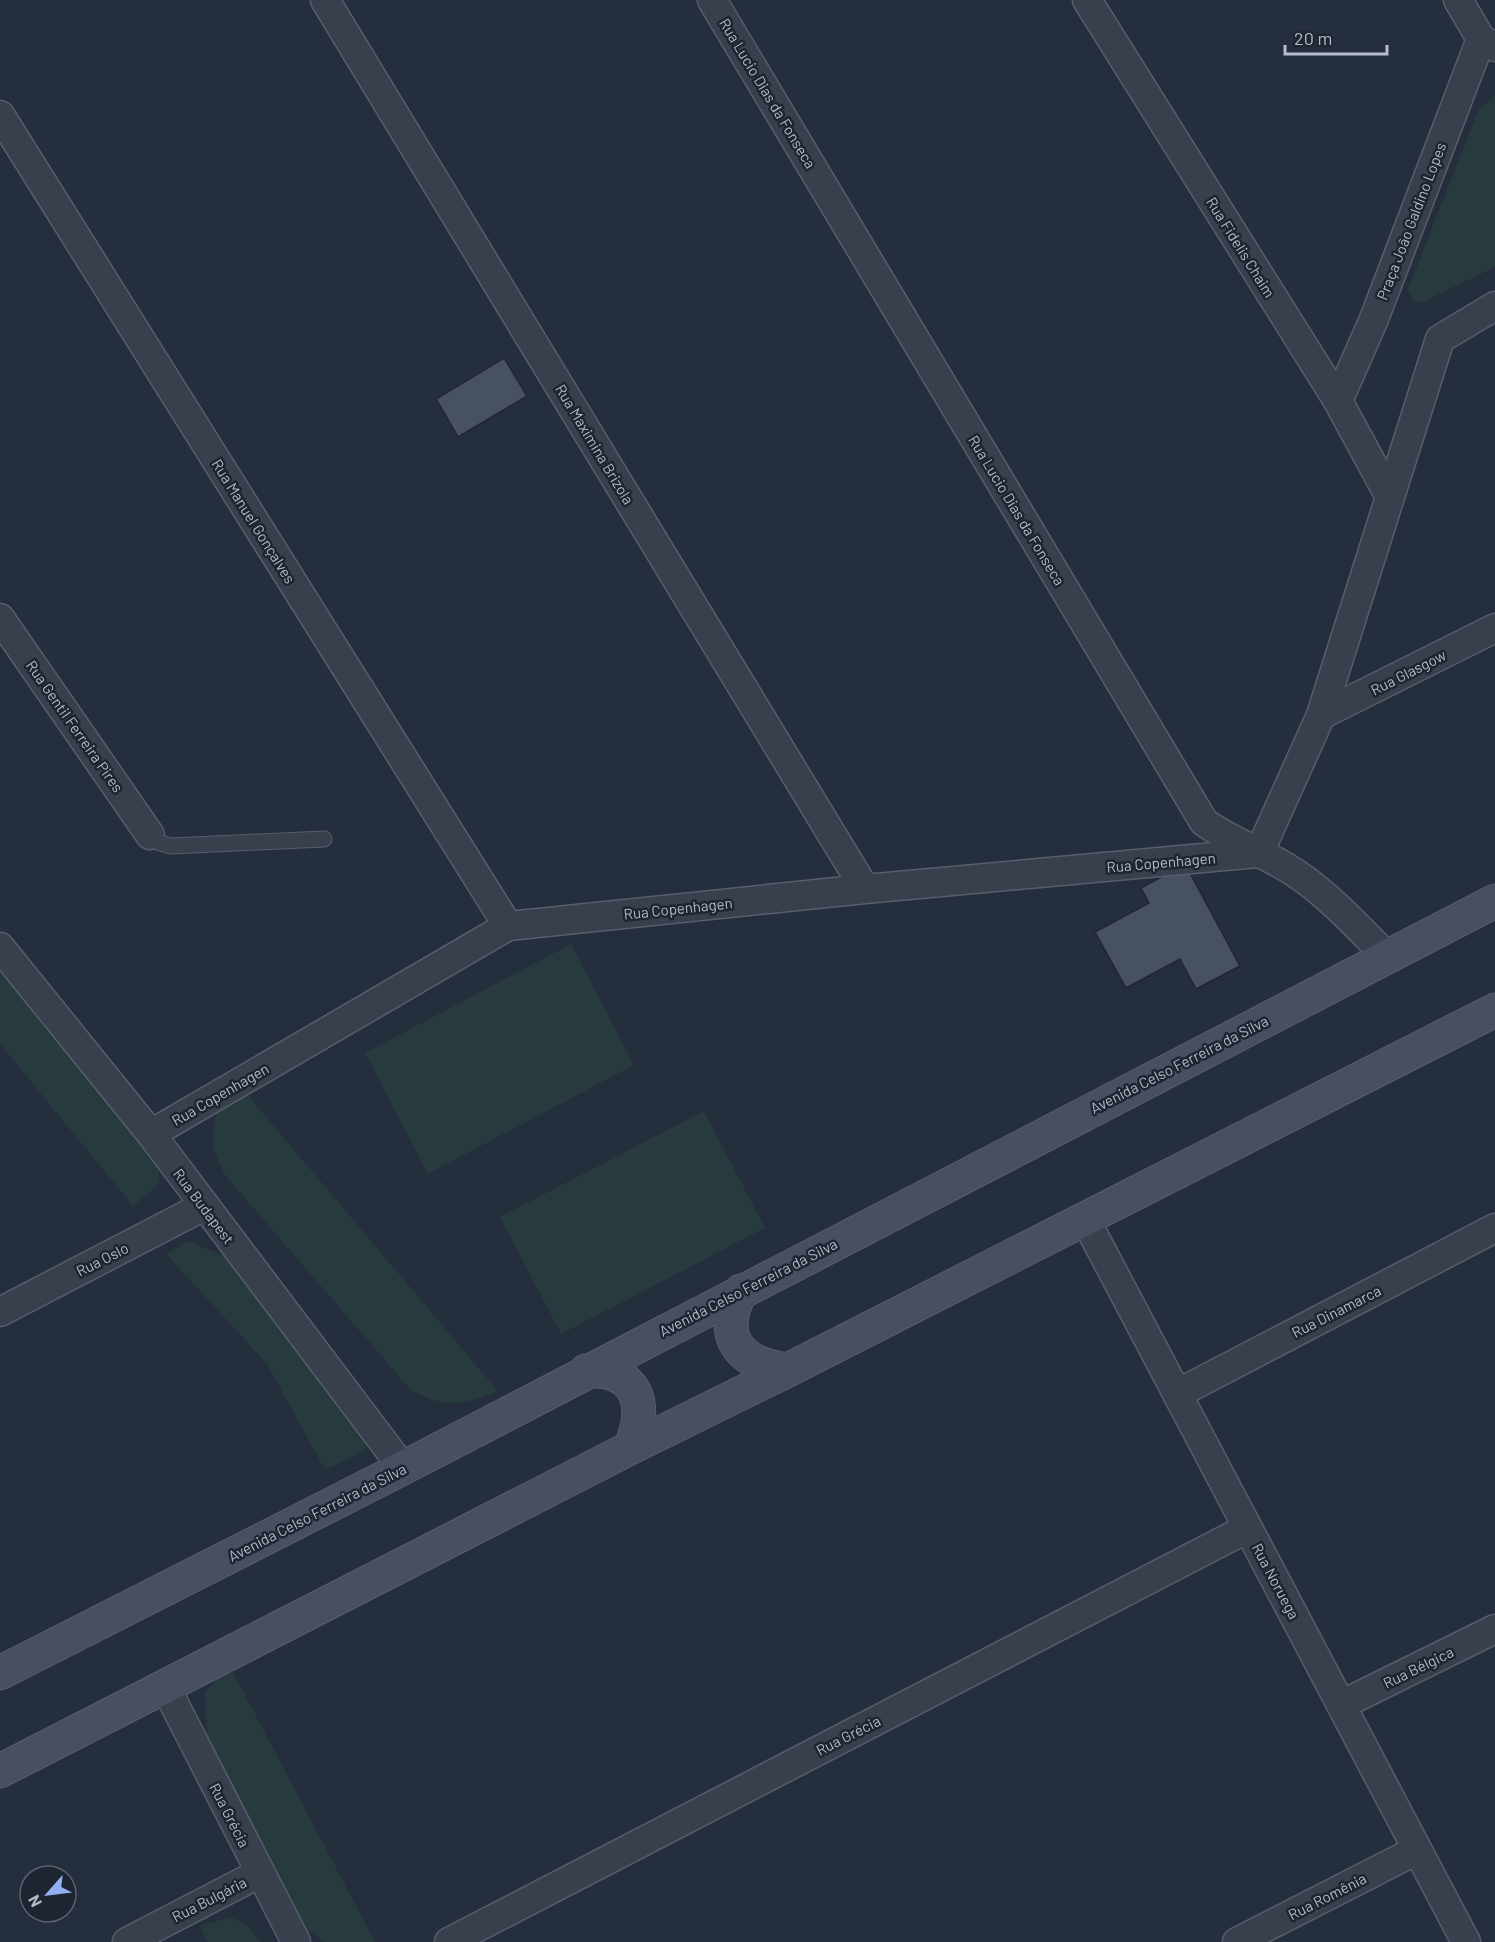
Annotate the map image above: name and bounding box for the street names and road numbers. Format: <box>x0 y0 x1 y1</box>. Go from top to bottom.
street label: Rua Lucio Dias da Fonseca <box>716 15 820 171</box>
street label: Praça João Galdino Lopes <box>1373 140 1449 302</box>
street label: Rua Fidelis Chaim <box>1203 193 1279 301</box>
street label: Rua Maximina Brizola <box>552 381 638 507</box>
street label: Rua Lucio Dias da Fonseca <box>965 432 1069 588</box>
street label: Rua Manuel Gonçalves <box>208 456 300 586</box>
street label: Rua Glasgow <box>1367 645 1449 699</box>
street label: Rua Gentil Ferreira Pires <box>23 657 127 795</box>
street label: Rua Copenhagen <box>1106 848 1216 876</box>
street label: Rua Copenhagen <box>623 893 733 923</box>
street label: Avenida Celso Ferreira da Silva <box>1087 1011 1271 1117</box>
street label: Rua Copenhagen <box>168 1059 272 1129</box>
street label: Rua Budapest <box>170 1165 238 1247</box>
street label: Avenida Celso Ferreira da Silva <box>656 1234 840 1340</box>
street label: Rua Oslo <box>73 1238 131 1280</box>
street label: Rua Dinamarca <box>1288 1281 1384 1341</box>
street label: Avenida Celso Ferreira da Silva <box>225 1459 409 1565</box>
street label: Rua Noruega <box>1248 1540 1304 1622</box>
street label: Rua Bélgica <box>1380 1642 1456 1692</box>
street label: Rua Grécia <box>813 1711 883 1759</box>
street label: Rua Grécia <box>206 1780 254 1850</box>
street label: Rua Romênia <box>1285 1869 1369 1923</box>
street label: Rua Bulgária <box>169 1873 249 1925</box>

